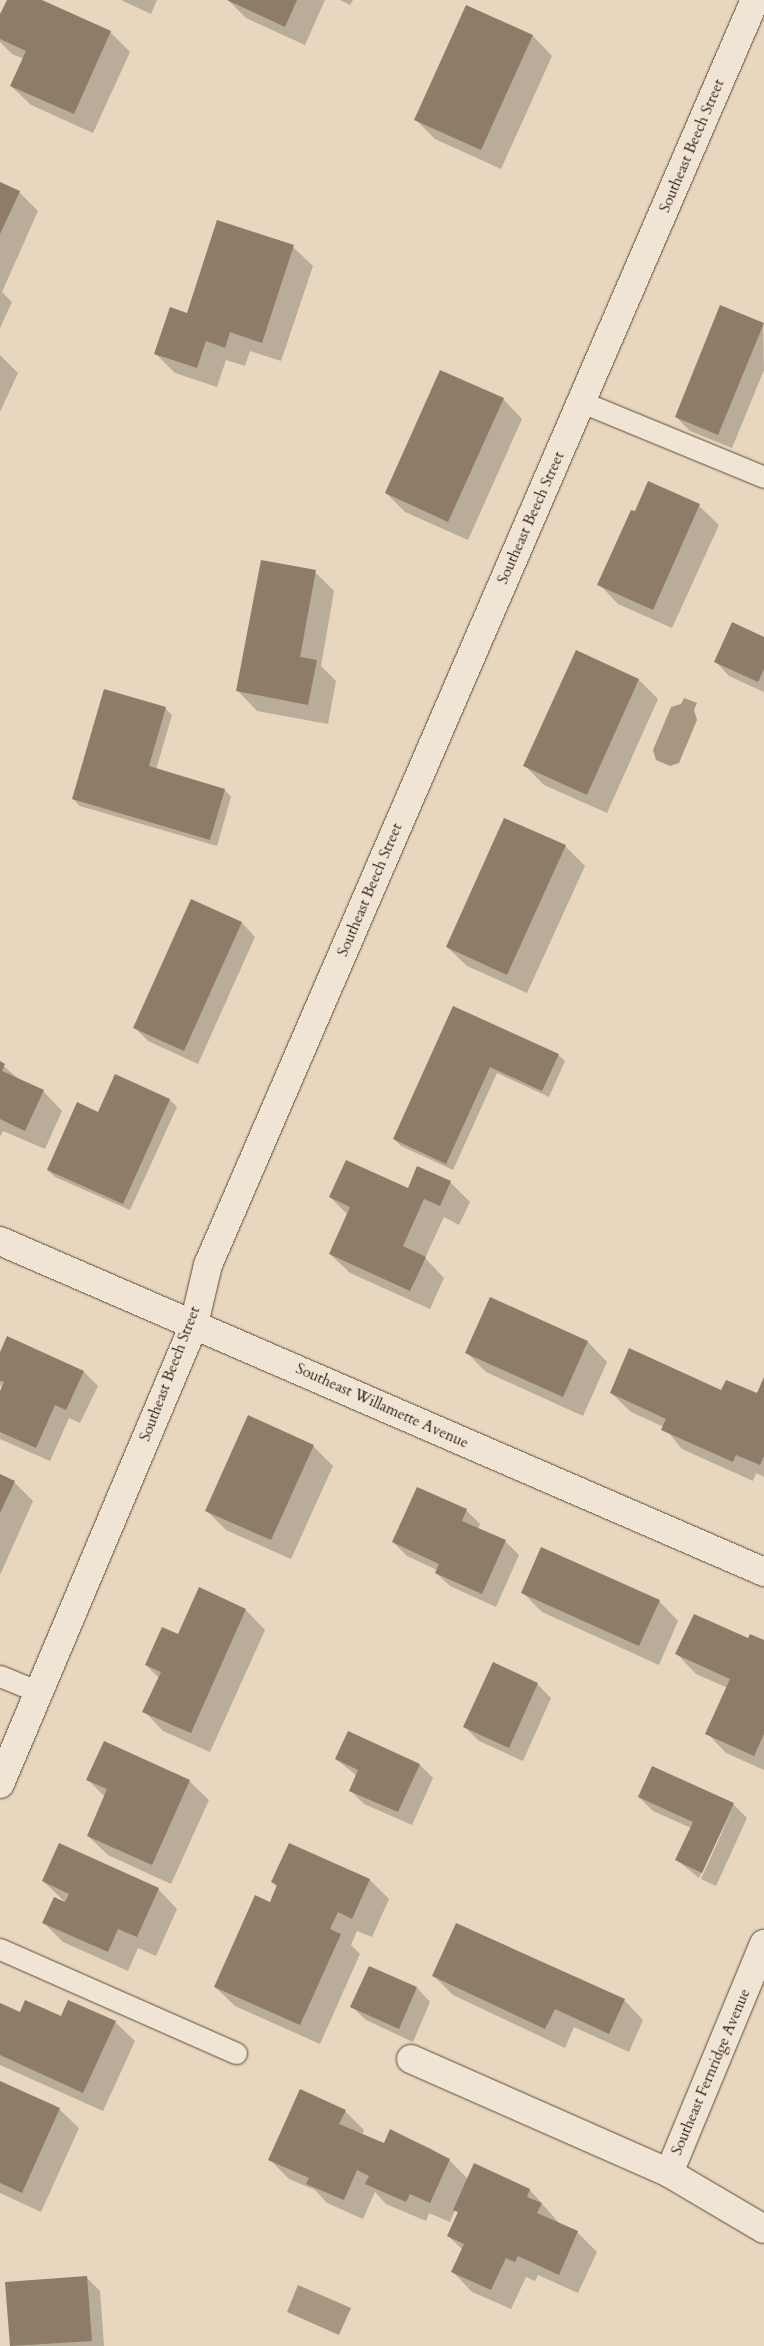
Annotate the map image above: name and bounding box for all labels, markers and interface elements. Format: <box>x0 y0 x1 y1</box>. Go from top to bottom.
street label: Southeast Beech Street <box>656 77 728 215</box>
street label: Southeast Beech Street <box>494 449 568 587</box>
street label: Southeast Beech Street <box>334 821 406 959</box>
street label: Southeast Beech Street <box>136 1304 204 1444</box>
street label: Southeast Willamette Avenue <box>293 1360 471 1452</box>
street label: Southeast Fernridge Avenue <box>668 1986 754 2158</box>

